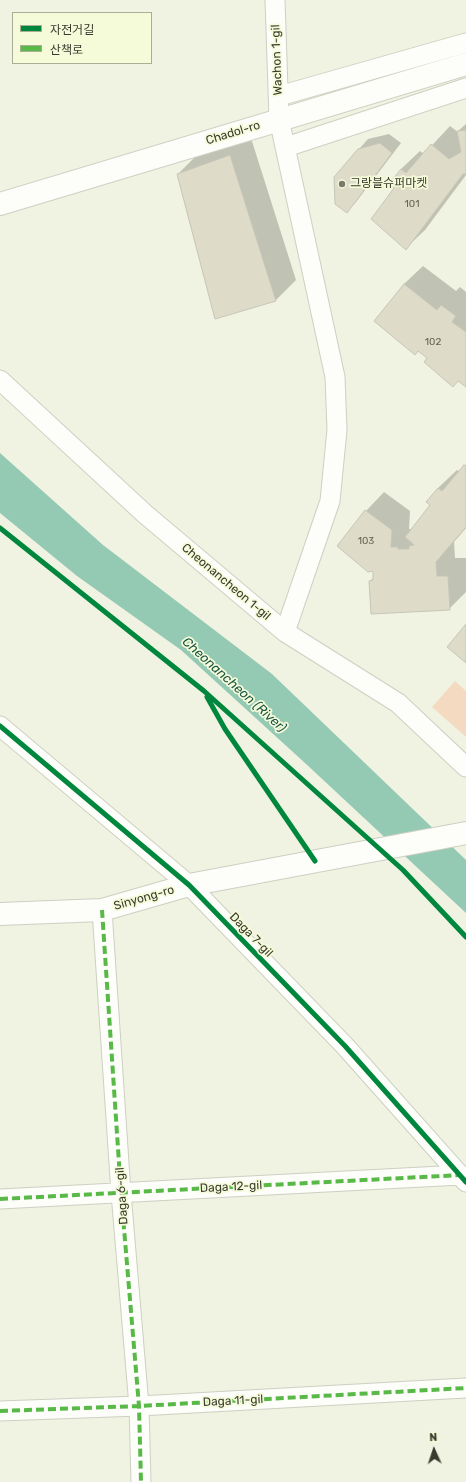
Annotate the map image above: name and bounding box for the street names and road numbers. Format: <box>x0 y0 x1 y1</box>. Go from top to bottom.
street label: Wachon 1-gil <box>269 24 285 96</box>
street label: Chadol-ro <box>204 118 262 148</box>
street label: Cheonancheon 1-gil <box>179 541 273 623</box>
street label: Sinyong-ro <box>112 882 176 914</box>
street label: Daga 7-gil <box>226 910 276 960</box>
street label: Daga 6-gil <box>113 1167 131 1225</box>
street label: Daga 12-gil <box>200 1178 262 1196</box>
street label: Daga 11-gil <box>202 1392 264 1410</box>

